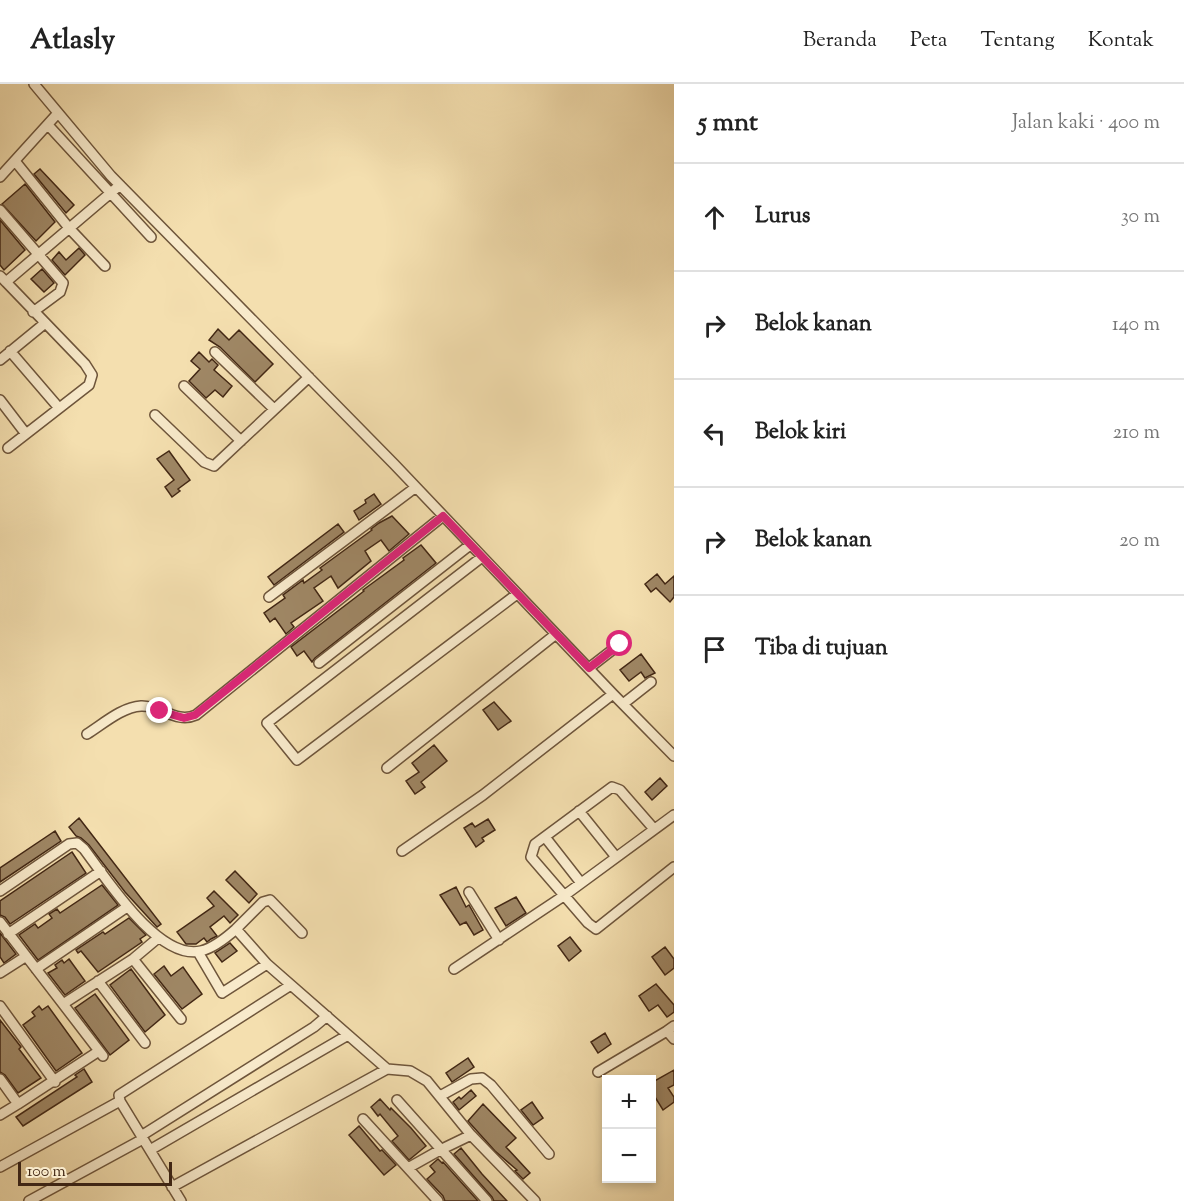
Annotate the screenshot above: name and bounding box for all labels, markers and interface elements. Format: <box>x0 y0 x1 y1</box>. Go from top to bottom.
text: Atlasly <box>30 21 115 61</box>
text: Beranda <box>803 26 877 56</box>
text: Peta <box>910 26 948 56</box>
text: Tentang <box>981 26 1055 56</box>
text: Kontak <box>1088 26 1154 56</box>
text: 5 mnt <box>698 105 758 142</box>
text: Jalan kaki · 400 m <box>1012 109 1160 138</box>
icon: ahead <box>698 201 731 234</box>
text: Lurus <box>755 201 811 233</box>
text: 30 m <box>1121 203 1160 232</box>
icon: right <box>698 309 731 342</box>
text: Belok kanan <box>755 309 872 341</box>
text: 140 m <box>1112 311 1160 340</box>
icon: left <box>698 417 731 450</box>
text: Belok kiri <box>755 417 846 449</box>
text: 210 m <box>1113 419 1160 448</box>
icon: right <box>698 525 731 558</box>
text: Belok kanan <box>755 525 872 557</box>
text: 20 m <box>1119 527 1160 556</box>
route start <box>606 630 632 656</box>
icon: arrive <box>698 633 731 666</box>
text: Tiba di tujuan <box>755 633 888 665</box>
route end <box>146 697 172 723</box>
map controls <box>602 1075 656 1183</box>
button: + <box>602 1075 656 1129</box>
button: − <box>602 1129 656 1183</box>
scale bar <box>18 1159 172 1186</box>
text: 100 m <box>27 1161 66 1184</box>

